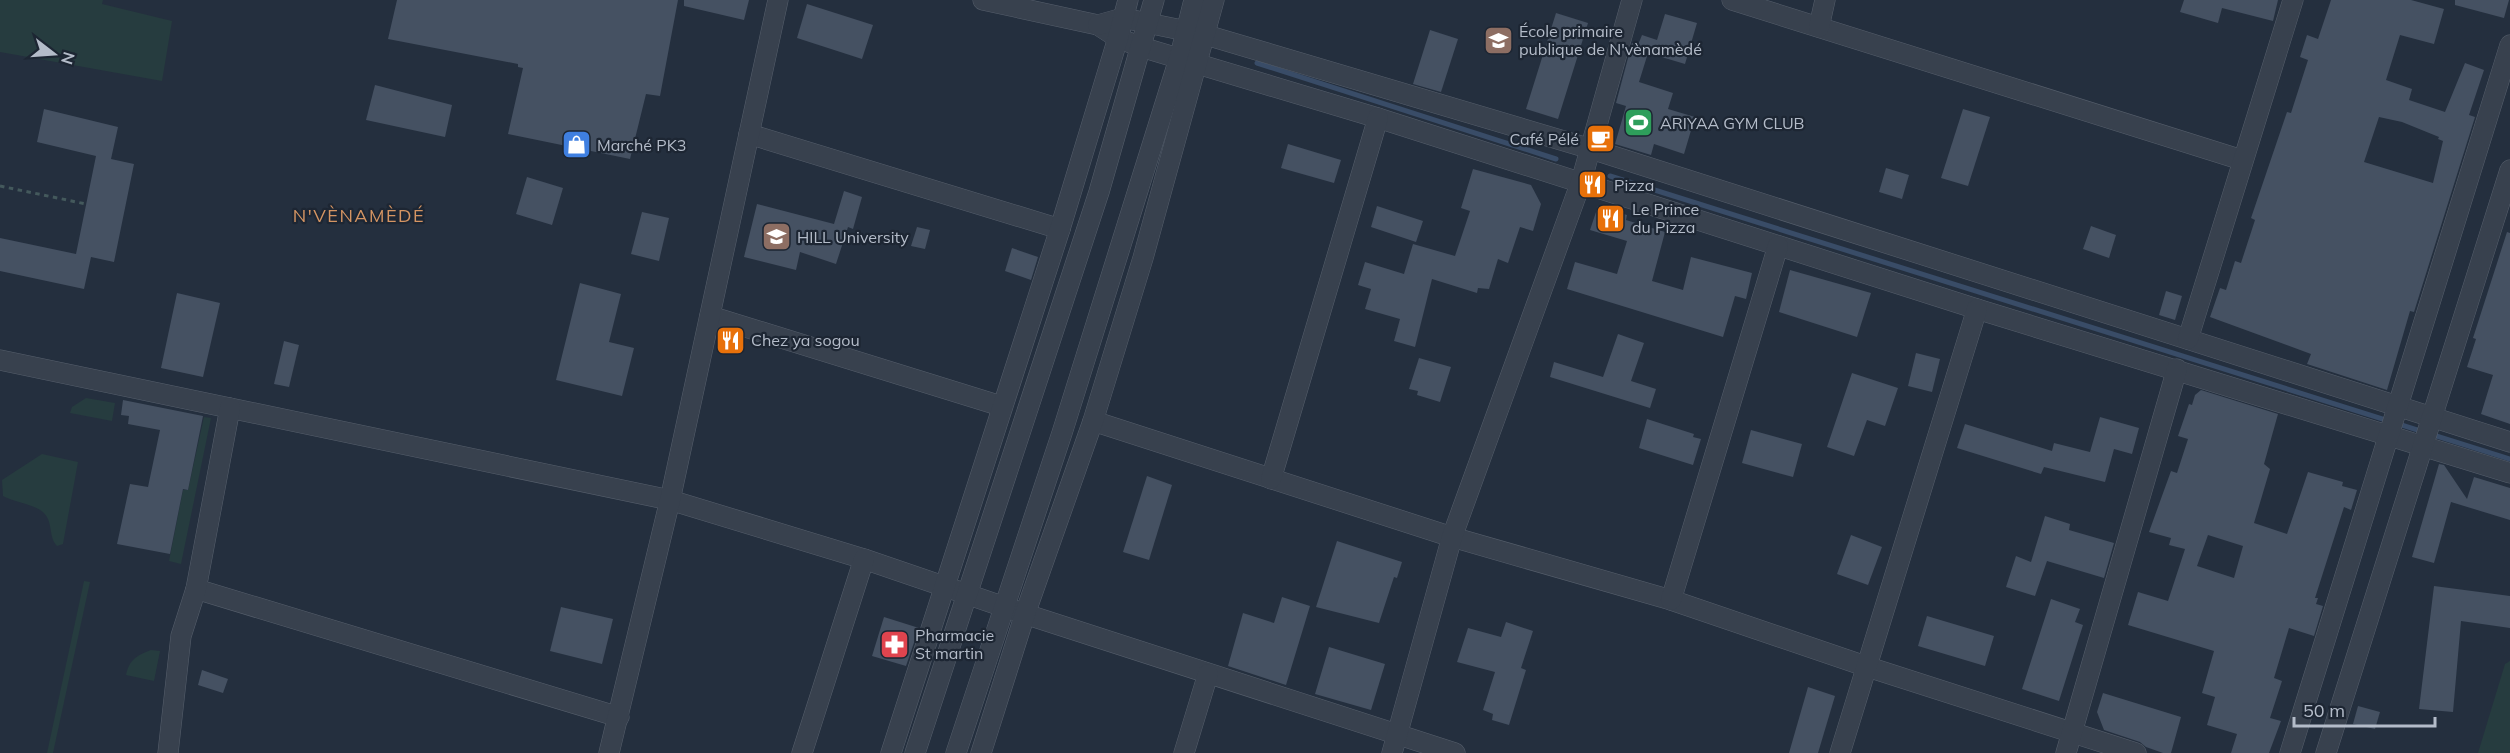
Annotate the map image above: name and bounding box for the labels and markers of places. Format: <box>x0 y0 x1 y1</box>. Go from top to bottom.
place label: École primaire publique de N'vènamèdé <box>1519 21 1702 59</box>
school or university icon: École primaire publique de N'vènamèdé <box>1482 24 1514 56</box>
sports icon: ARIYAA GYM CLUB <box>1623 107 1655 139</box>
place label: ARIYAA GYM CLUB <box>1660 113 1804 133</box>
cafe icon: Café Pélé <box>1584 123 1616 155</box>
shop icon: Marché PK3 <box>560 129 592 161</box>
place label: Café Pélé <box>1509 129 1579 149</box>
place label: Marché PK3 <box>597 135 686 155</box>
restaurant icon: Pizza <box>1577 169 1609 201</box>
place label: Pizza <box>1614 175 1654 195</box>
place label: Le Prince du Pizza <box>1632 199 1699 237</box>
restaurant icon: Le Prince du Pizza <box>1595 202 1627 234</box>
school or university icon: HILL University <box>760 221 792 253</box>
place label: HILL University <box>797 227 909 247</box>
restaurant icon: Chez ya sogou <box>714 324 746 356</box>
place label: Chez ya sogou <box>751 330 860 350</box>
place label: Pharmacie St martin <box>915 625 994 663</box>
pharmacy icon: Pharmacie St martin <box>878 628 910 660</box>

